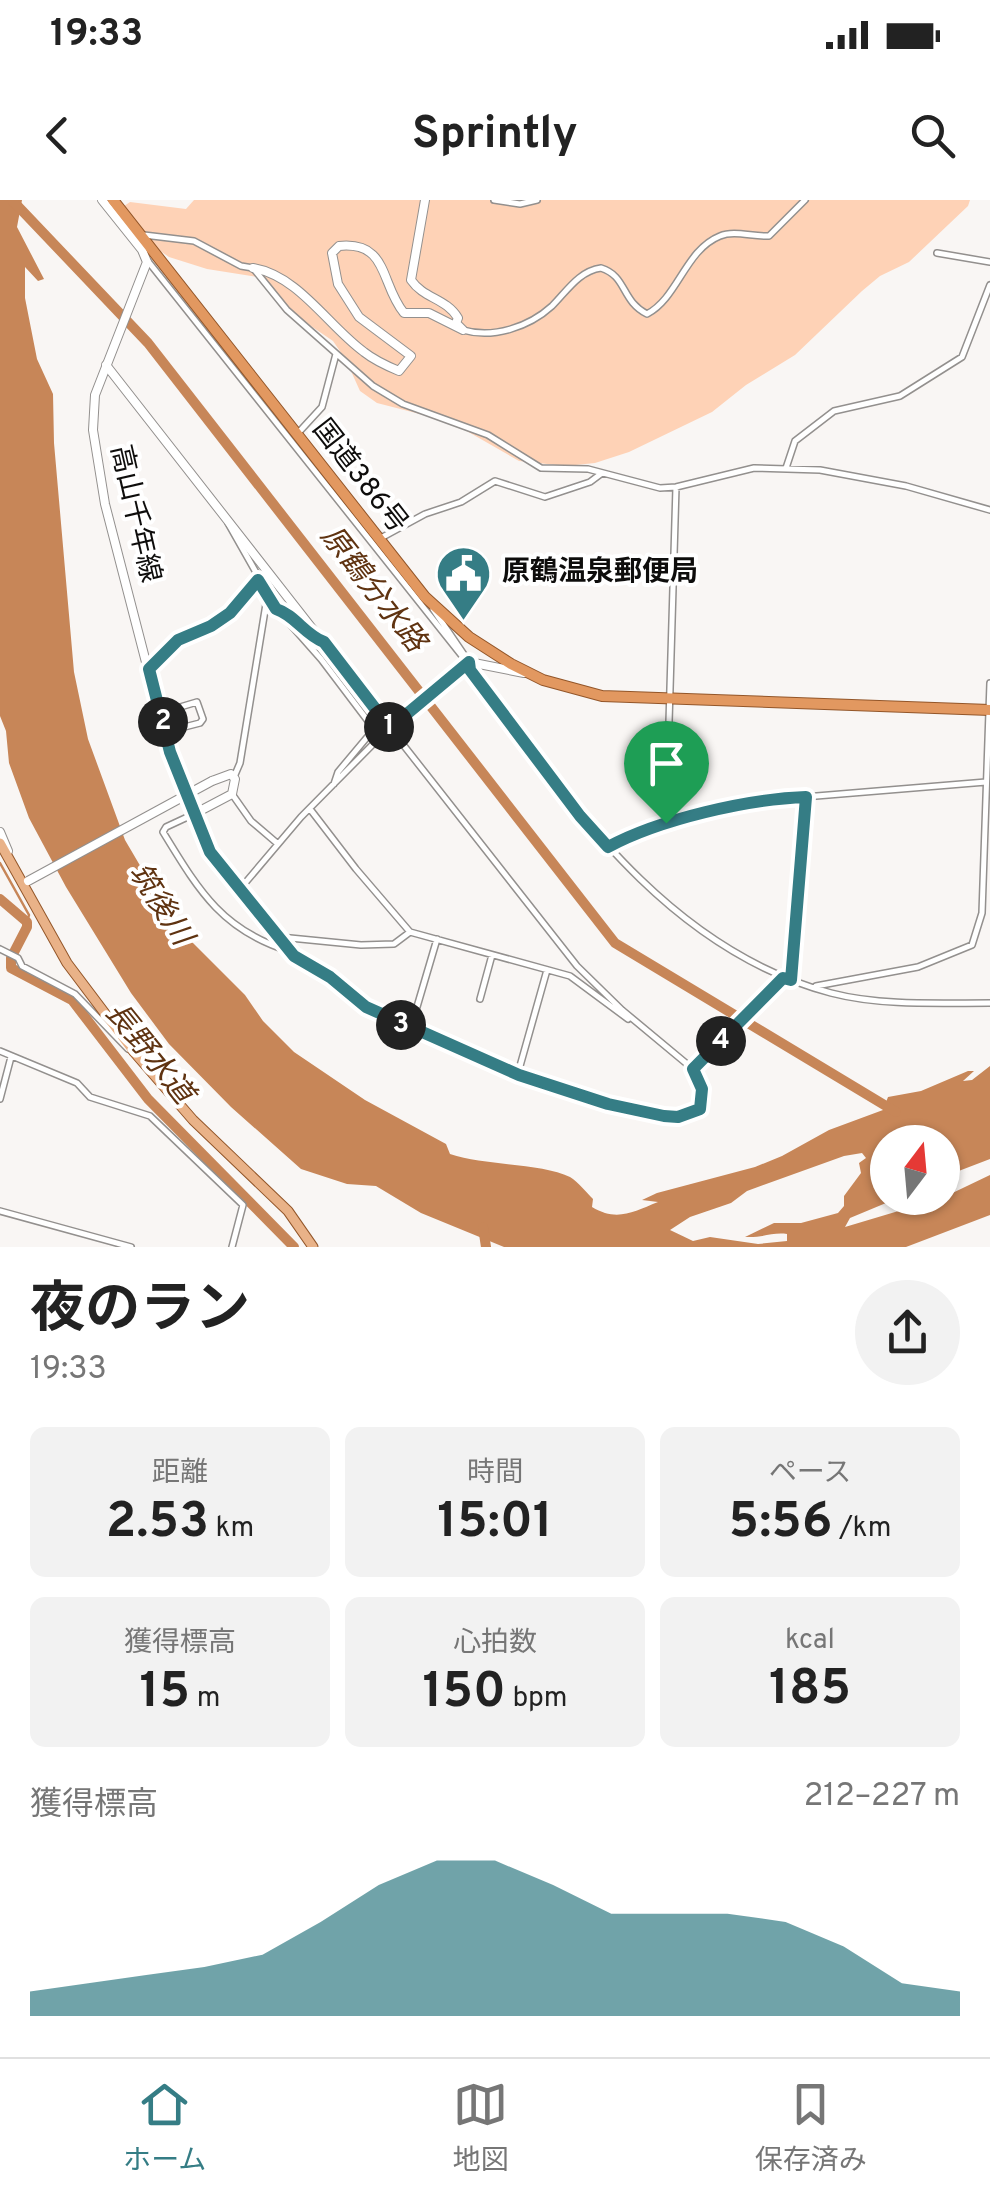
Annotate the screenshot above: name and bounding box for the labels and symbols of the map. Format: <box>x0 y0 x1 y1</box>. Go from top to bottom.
street label: 国道386号 <box>303 413 415 541</box>
street label: 高山千年線 <box>101 442 167 586</box>
water label: 原鶴分水路 <box>311 520 435 663</box>
public building icon: 原鶴温泉郵便局 <box>433 543 493 622</box>
place label: 原鶴温泉郵便局 <box>502 555 698 591</box>
pin: 2 <box>138 697 188 747</box>
pin: 1 <box>364 702 414 752</box>
pin <box>624 721 709 824</box>
water label: 筑後川 <box>119 857 201 955</box>
water label: 長野水道 <box>96 996 203 1115</box>
pin: 3 <box>376 1000 426 1050</box>
pin: 4 <box>696 1016 746 1066</box>
north arrow <box>870 1125 960 1215</box>

